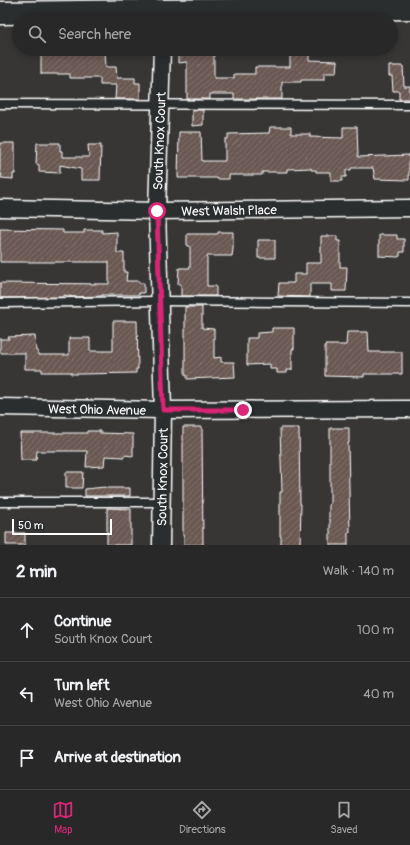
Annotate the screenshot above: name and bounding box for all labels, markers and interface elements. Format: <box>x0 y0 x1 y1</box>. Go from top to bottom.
search box <box>12 12 398 56</box>
icon: search <box>26 23 48 45</box>
text: Search here <box>58 25 131 44</box>
street label: South Knox Court <box>150 91 170 190</box>
route start <box>148 202 166 220</box>
street label: West Walsh Place <box>181 202 278 220</box>
street label: West Ohio Avenue <box>48 401 147 419</box>
route end <box>234 401 252 419</box>
street label: South Knox Court <box>154 427 172 526</box>
scale bar <box>12 517 112 536</box>
text: 50 m <box>18 519 44 532</box>
text: 2 min <box>16 561 57 582</box>
text: Walk · 140 m <box>323 563 394 579</box>
text: Continue <box>54 612 112 631</box>
icon: ahead <box>16 619 38 641</box>
text: 100 m <box>357 622 394 638</box>
text: South Knox Court <box>54 631 152 647</box>
text: Turn left <box>54 676 110 695</box>
icon: left <box>16 683 38 705</box>
text: 40 m <box>363 686 394 702</box>
text: West Ohio Avenue <box>54 695 152 711</box>
icon: arrive <box>16 747 38 769</box>
text: Arrive at destination <box>54 748 181 767</box>
tab: Map <box>52 799 74 836</box>
tab: Directions <box>179 799 226 836</box>
tab: Saved <box>330 799 358 836</box>

